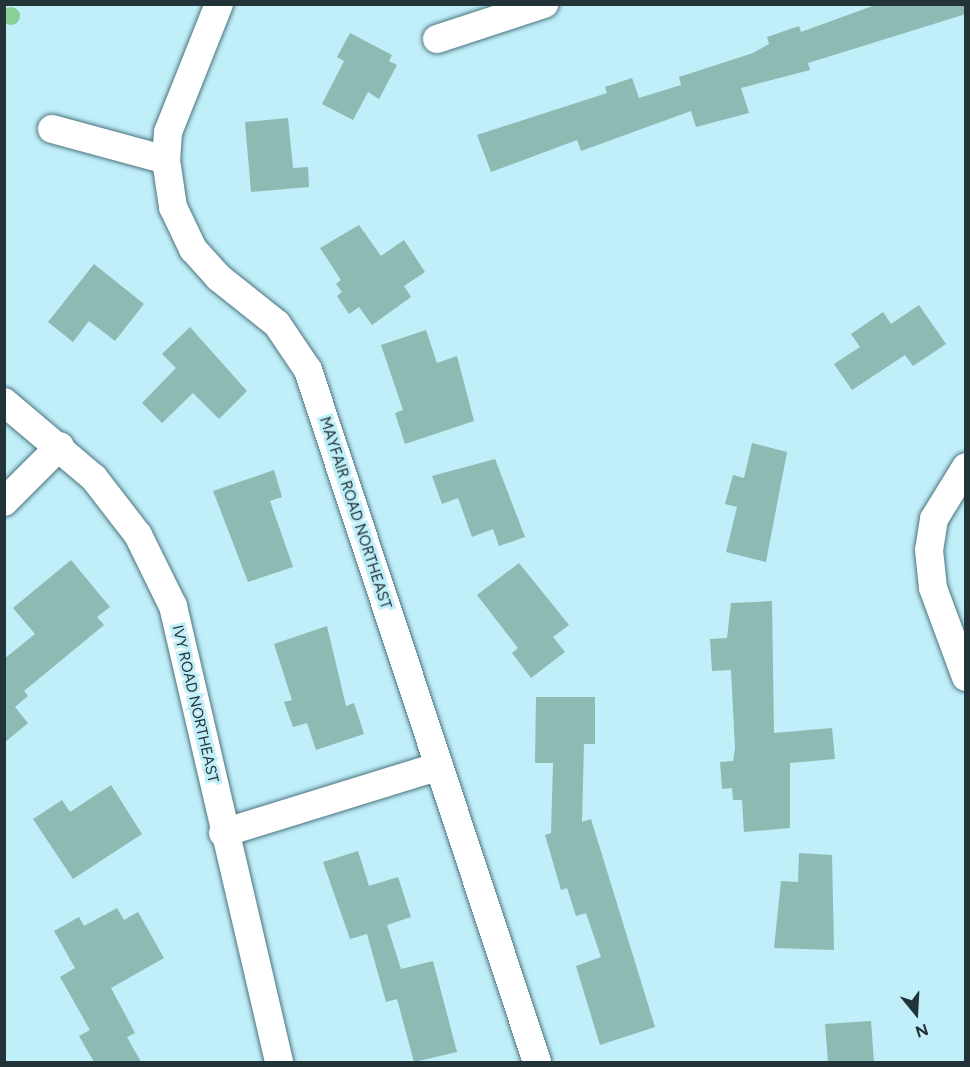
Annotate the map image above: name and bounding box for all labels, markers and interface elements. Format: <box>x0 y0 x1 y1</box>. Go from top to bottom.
street label: MAYFAIR ROAD NORTHEAST <box>315 415 395 611</box>
street label: IVY ROAD NORTHEAST <box>168 623 222 785</box>
north arrow <box>886 983 946 1043</box>
text: N <box>913 1020 931 1042</box>

